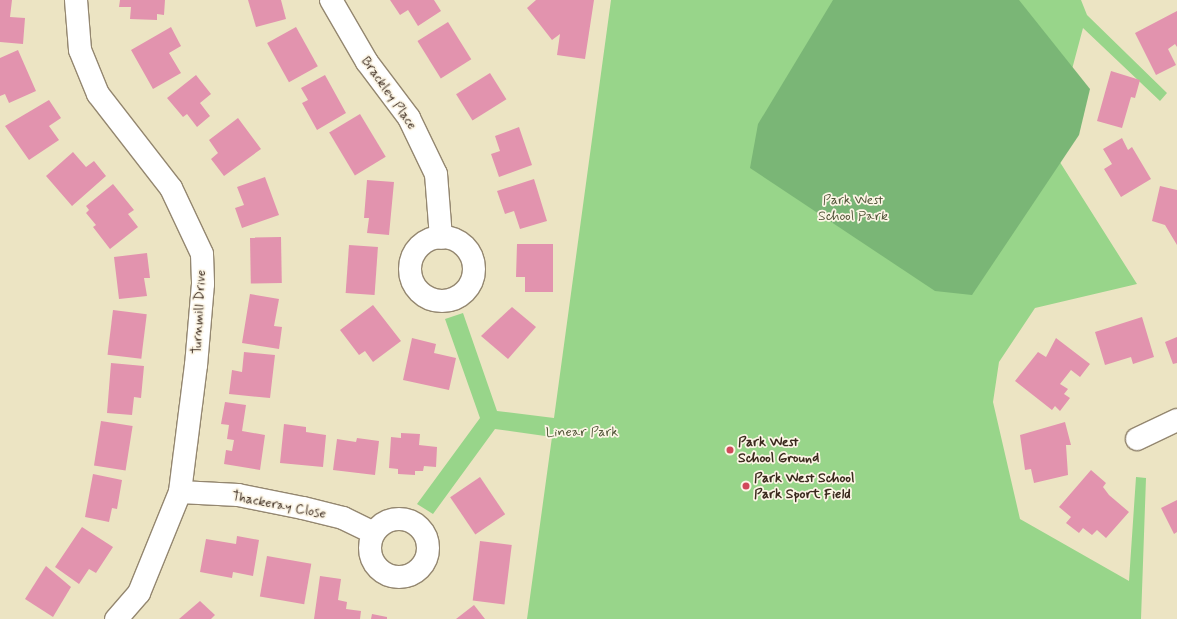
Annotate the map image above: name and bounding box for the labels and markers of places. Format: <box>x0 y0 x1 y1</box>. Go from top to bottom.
place label: Park West School Ground <box>738 434 819 466</box>
marker: Park West School Ground <box>725 445 735 455</box>
place label: Park West School Park Sport Field <box>754 470 854 502</box>
marker: Park West School Park Sport Field <box>741 481 751 491</box>

